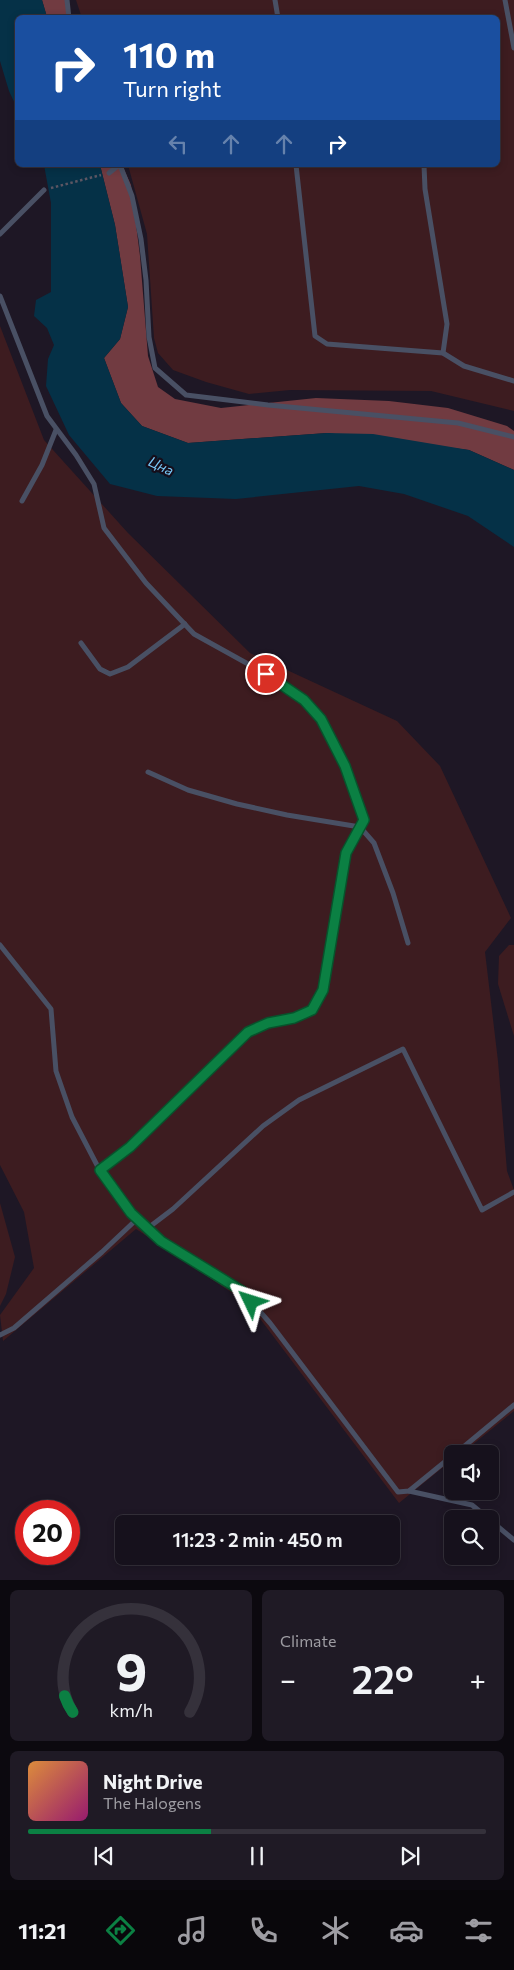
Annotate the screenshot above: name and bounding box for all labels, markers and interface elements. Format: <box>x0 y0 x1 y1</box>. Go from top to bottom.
text: 110 m <box>123 32 215 75</box>
icon: right <box>40 35 105 100</box>
text: Turn right <box>123 75 221 102</box>
icon: left <box>164 130 192 158</box>
icon: ahead <box>217 130 245 158</box>
icon: ahead <box>270 130 298 158</box>
icon: right <box>323 130 351 158</box>
water label: Цна <box>146 452 177 479</box>
pin <box>245 653 287 695</box>
icon: arrive <box>252 660 280 688</box>
position arrow <box>224 1275 276 1327</box>
map controls <box>444 1445 499 1565</box>
button: sound <box>444 1445 499 1500</box>
speed limit sign: 20 <box>15 1500 80 1565</box>
button: search <box>444 1510 499 1565</box>
text: 11:23 · 2 min · 450 m <box>172 1528 343 1551</box>
text: Climate <box>280 1631 336 1650</box>
text: 9 <box>115 1638 147 1702</box>
text: 22° <box>352 1655 414 1702</box>
text: − <box>280 1662 296 1696</box>
text: + <box>470 1662 486 1696</box>
text: km/h <box>109 1699 153 1721</box>
text: Night Drive <box>103 1770 203 1793</box>
text: The Halogens <box>103 1793 201 1812</box>
icon: previous <box>90 1842 118 1870</box>
icon: pause <box>243 1842 271 1870</box>
icon: next <box>396 1842 424 1870</box>
icon: directions <box>103 1913 138 1948</box>
icon: music <box>175 1913 210 1948</box>
icon: phone <box>246 1913 281 1948</box>
icon: climate <box>318 1913 353 1948</box>
icon: car <box>389 1913 424 1948</box>
icon: filters <box>461 1913 496 1948</box>
text: 11:21 <box>18 1917 66 1944</box>

